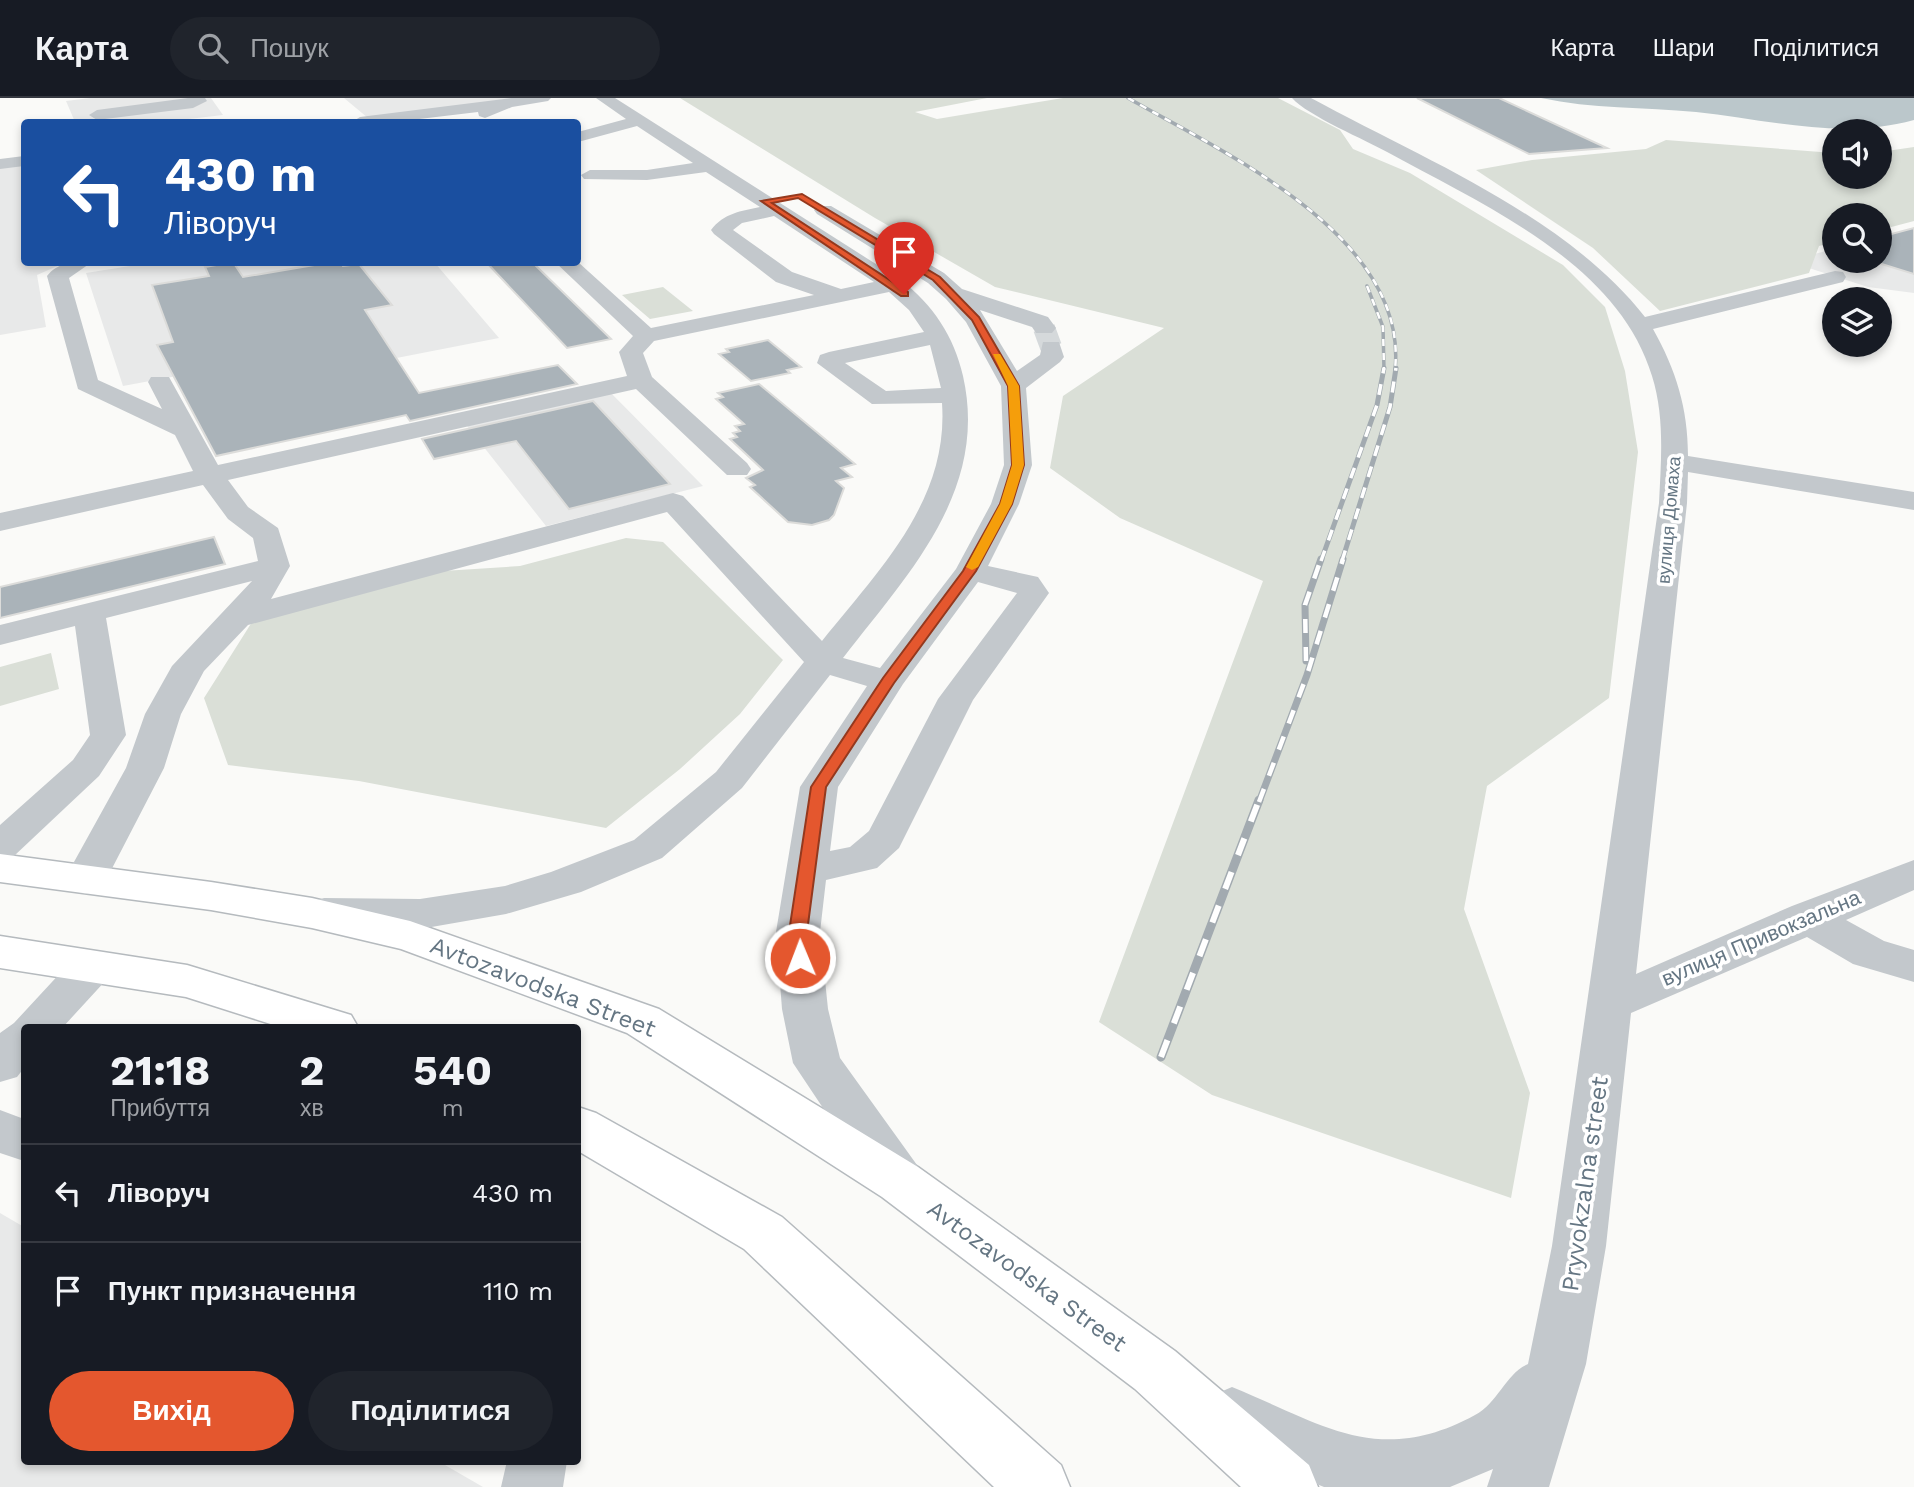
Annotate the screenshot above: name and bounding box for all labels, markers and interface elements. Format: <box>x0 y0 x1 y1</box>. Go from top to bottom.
search box <box>170 17 660 80</box>
text: Карта <box>35 29 128 68</box>
icon: search <box>194 29 232 67</box>
text: Пошук <box>250 33 329 63</box>
text: Карта <box>1550 34 1615 62</box>
text: Шари <box>1653 34 1715 62</box>
text: Поділитися <box>1753 34 1879 62</box>
map controls <box>1822 119 1892 357</box>
button: sound <box>1822 119 1892 189</box>
text: 430 m <box>164 145 316 203</box>
icon: left <box>49 147 140 238</box>
button: search <box>1822 203 1892 273</box>
text: Ліворуч <box>164 204 277 242</box>
pin <box>874 222 934 294</box>
icon: arrive <box>885 233 923 271</box>
button: layers <box>1822 287 1892 357</box>
street label: вулиця Домаха <box>1652 454 1685 585</box>
street label: вулиця Привокзальна <box>1658 884 1864 991</box>
position arrow <box>763 921 837 995</box>
street label: Avtozavodska Street <box>426 931 660 1043</box>
text: 21:18 <box>110 1046 210 1095</box>
text: 2 <box>299 1046 324 1095</box>
text: 540 <box>413 1046 492 1095</box>
street label: Pryvokzalna street <box>1556 1075 1614 1293</box>
text: Прибуття <box>110 1095 210 1122</box>
text: хв <box>300 1095 324 1122</box>
text: m <box>442 1095 464 1122</box>
icon: left <box>49 1174 87 1212</box>
text: Ліворуч <box>108 1178 210 1208</box>
text: 430 m <box>472 1178 553 1208</box>
street label: Avtozavodska Street <box>922 1194 1132 1358</box>
icon: arrive <box>49 1272 87 1310</box>
text: Пункт призначення <box>108 1276 356 1306</box>
text: 110 m <box>483 1276 553 1306</box>
button: Вихід <box>49 1371 294 1451</box>
button: Поділитися <box>308 1371 553 1451</box>

